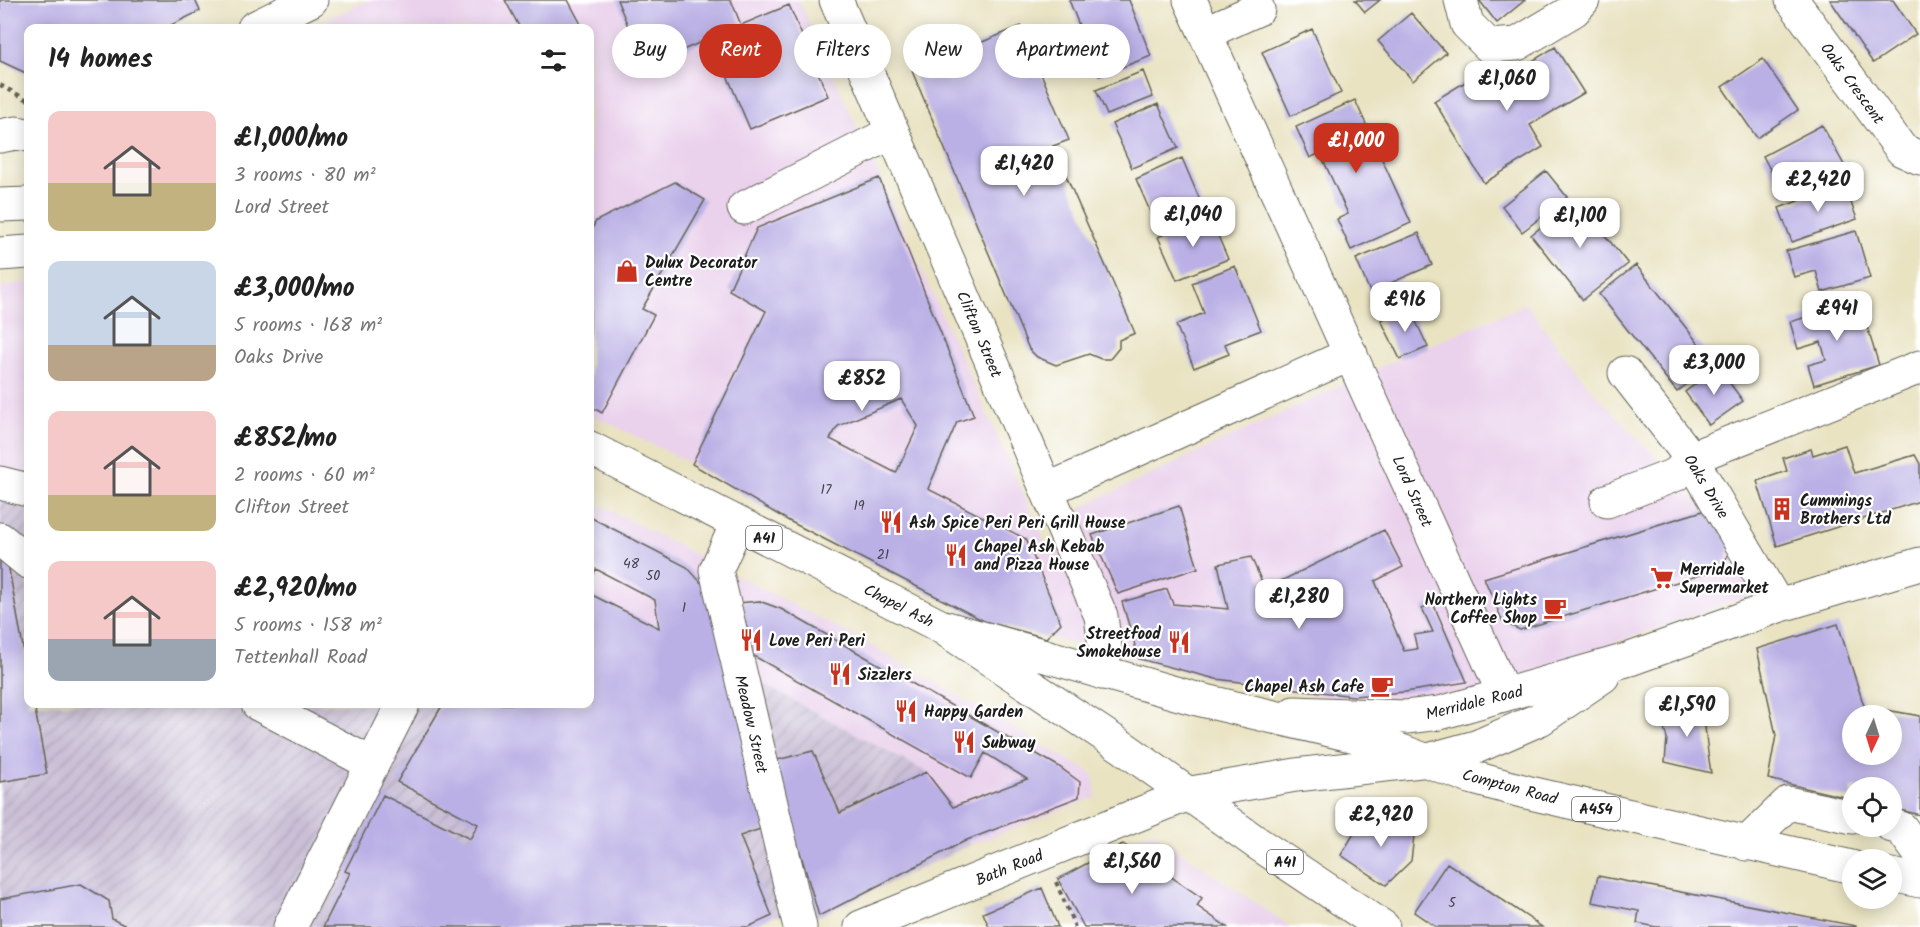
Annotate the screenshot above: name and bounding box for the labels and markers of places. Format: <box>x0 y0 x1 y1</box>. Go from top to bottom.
pin: £1,060 <box>1458 61 1556 112</box>
pin: £1,000 <box>1307 123 1405 174</box>
pin: £1,420 <box>975 146 1073 197</box>
pin: £2,420 <box>1769 162 1867 213</box>
pin: £1,040 <box>1144 197 1242 248</box>
pin: £1,100 <box>1531 198 1629 249</box>
place label: Dulux Decorator Centre <box>645 251 758 294</box>
shop icon: Dulux Decorator Centre <box>614 258 640 284</box>
pin: £916 <box>1369 282 1441 333</box>
pin: £941 <box>1801 291 1873 342</box>
pin: £3,000 <box>1665 345 1763 396</box>
pin: £852 <box>826 361 898 412</box>
place label: Cummings Brothers Ltd <box>1800 489 1891 532</box>
building icon: Cummings Brothers Ltd <box>1769 496 1795 522</box>
restaurant icon: Ash Spice Peri Peri Grill House <box>878 509 904 535</box>
place label: Ash Spice Peri Peri Grill House <box>909 511 1126 536</box>
place label: Chapel Ash Kebab and Pizza House <box>974 535 1104 578</box>
restaurant icon: Chapel Ash Kebab and Pizza House <box>943 542 969 568</box>
place label: Merridale Supermarket <box>1680 558 1770 601</box>
supermarket icon: Merridale Supermarket <box>1649 565 1675 591</box>
pin: £1,280 <box>1250 579 1348 630</box>
place label: Northern Lights Coffee Shop <box>1425 588 1538 631</box>
cafe icon: Northern Lights Coffee Shop <box>1542 595 1568 621</box>
place label: Streetfood Smokehouse <box>1077 622 1161 665</box>
restaurant icon: Love Peri Peri <box>738 627 764 653</box>
place label: Love Peri Peri <box>769 629 866 654</box>
restaurant icon: Streetfood Smokehouse <box>1166 629 1192 655</box>
restaurant icon: Sizzlers <box>827 661 853 687</box>
place label: Sizzlers <box>858 663 912 688</box>
cafe icon: Chapel Ash Cafe <box>1369 673 1395 699</box>
place label: Chapel Ash Cafe <box>1245 675 1364 700</box>
pin: £1,590 <box>1638 687 1736 738</box>
restaurant icon: Happy Garden <box>893 698 919 724</box>
place label: Happy Garden <box>924 700 1023 725</box>
restaurant icon: Subway <box>951 729 977 755</box>
place label: Subway <box>982 731 1036 756</box>
pin: £2,920 <box>1332 797 1430 848</box>
pin: £1,560 <box>1083 844 1181 895</box>

